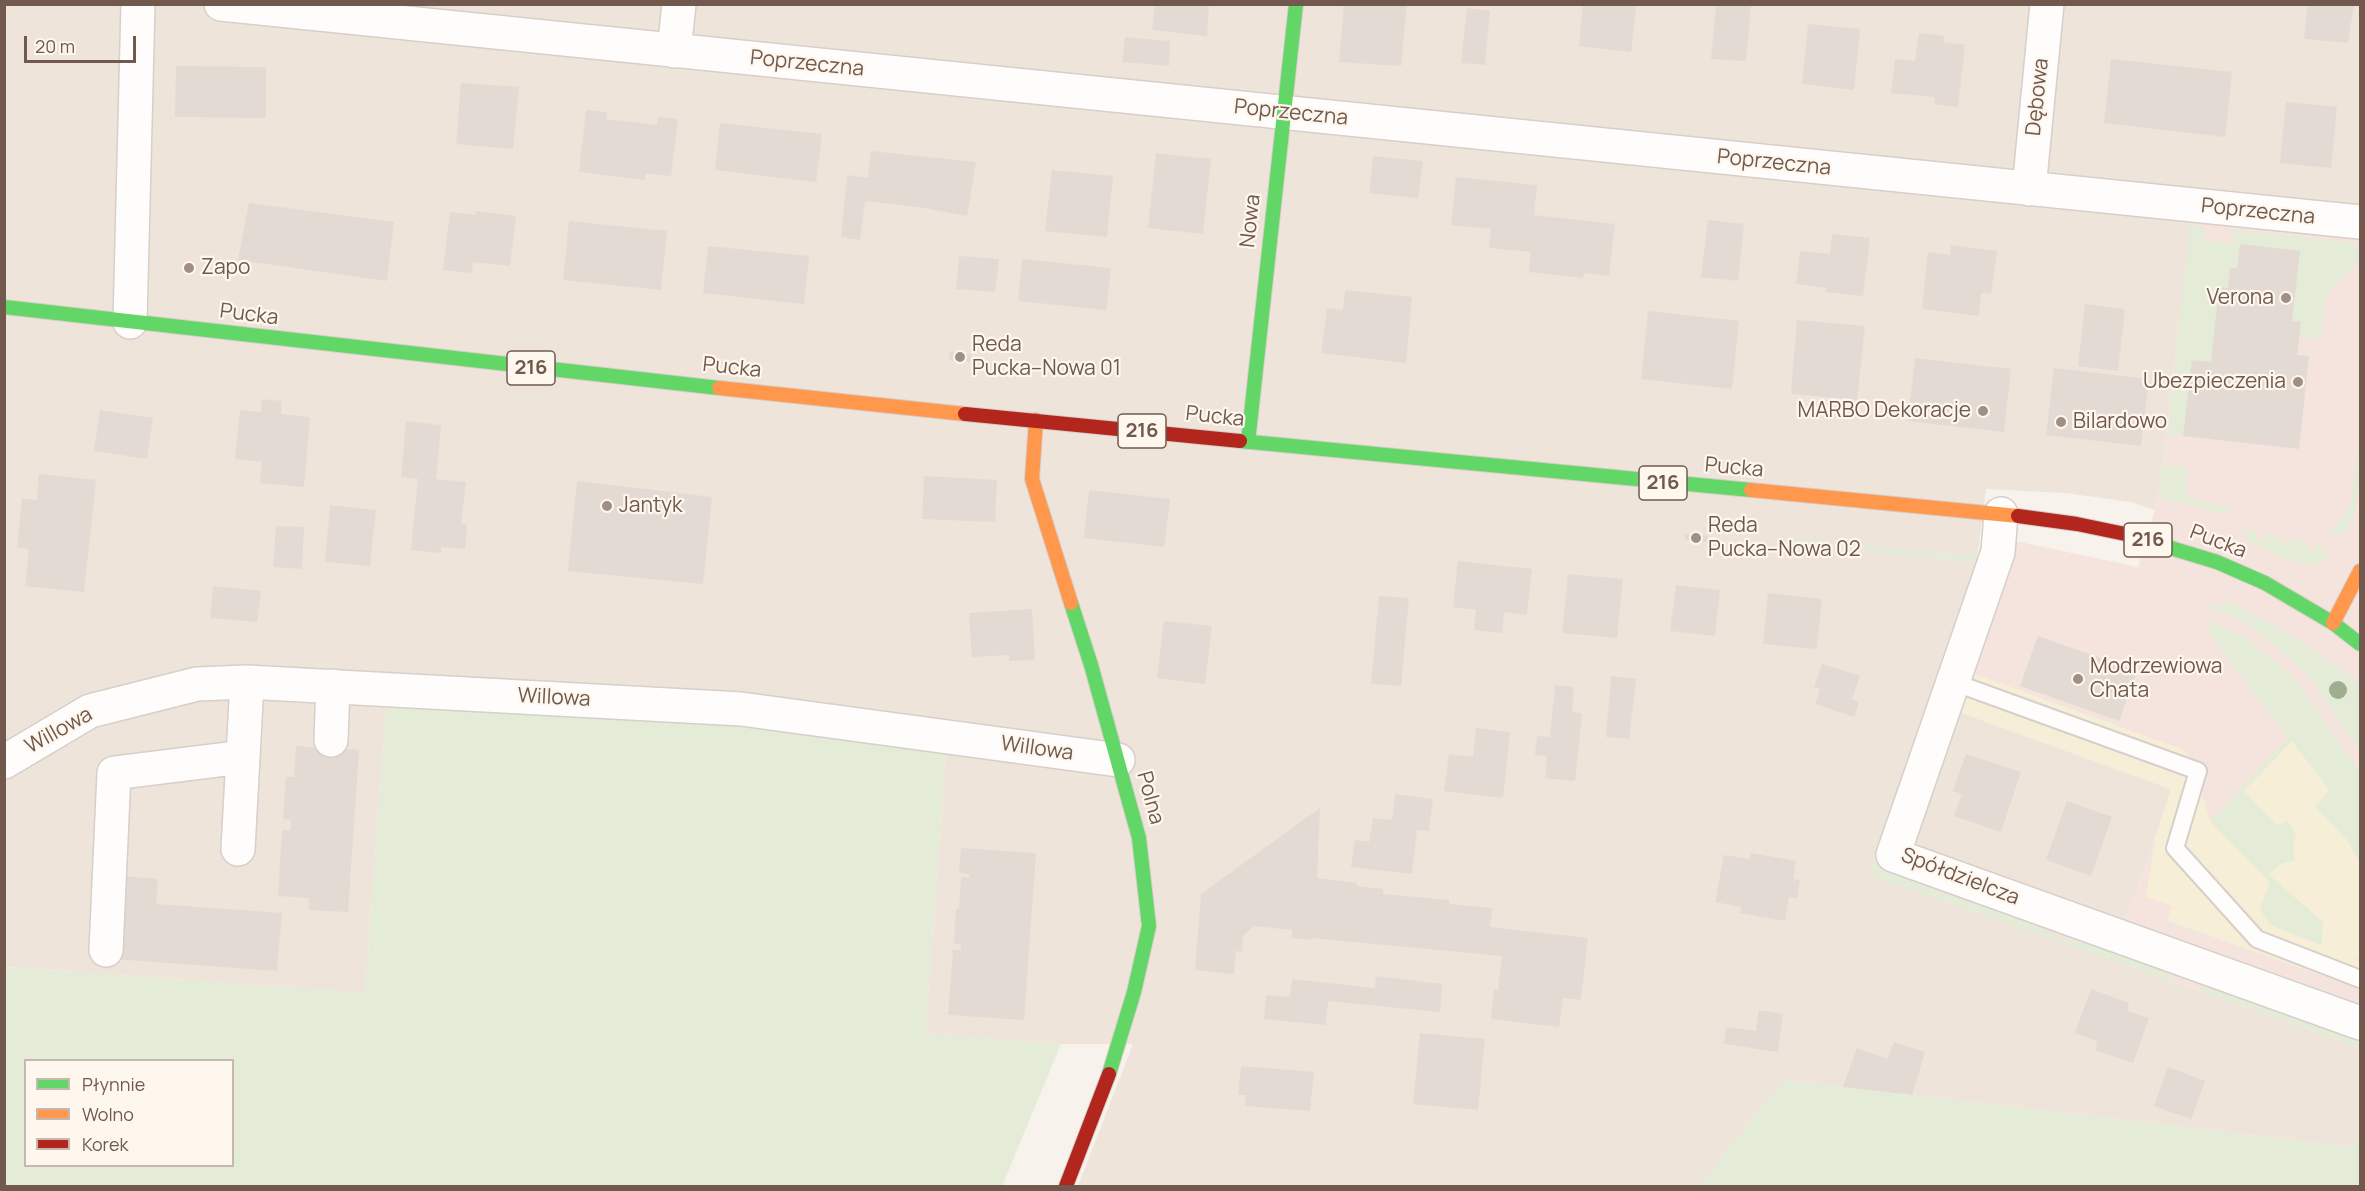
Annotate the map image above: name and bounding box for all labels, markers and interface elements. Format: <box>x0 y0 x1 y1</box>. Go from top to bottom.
scale bar <box>27 24 140 62</box>
text: 20 m <box>35 34 75 58</box>
street label: Poprzeczna <box>749 45 865 83</box>
street label: Dębowa <box>2021 57 2055 137</box>
street label: Poprzeczna <box>1233 94 1349 132</box>
street label: Poprzeczna <box>1716 144 1832 182</box>
street label: Nowa <box>1236 193 1266 249</box>
street label: Poprzeczna <box>2200 193 2316 231</box>
place label: Zapo <box>201 255 250 281</box>
marker: Zapo <box>182 261 196 275</box>
place label: Verona <box>2206 285 2274 311</box>
marker: Verona <box>2279 291 2293 305</box>
street label: Pucka <box>218 299 280 331</box>
place label: Reda Pucka–Nowa 01 <box>972 332 1121 382</box>
marker: Reda Pucka–Nowa 01 <box>953 350 967 364</box>
road number: 216 <box>507 351 555 385</box>
street label: Pucka <box>701 352 763 384</box>
place label: Ubezpieczenia <box>2143 369 2286 395</box>
marker: Ubezpieczenia <box>2291 375 2305 389</box>
place label: MARBO Dekoracje <box>1798 398 1971 424</box>
street label: Pucka <box>1184 401 1246 433</box>
marker: MARBO Dekoracje <box>1976 404 1990 418</box>
place label: Bilardowo <box>2073 409 2167 435</box>
road number: 216 <box>1118 414 1166 448</box>
marker: Bilardowo <box>2054 415 2068 429</box>
street label: Pucka <box>1704 453 1764 483</box>
road number: 216 <box>1639 466 1687 500</box>
place label: Jantyk <box>619 493 682 519</box>
marker: Jantyk <box>600 499 614 513</box>
place label: Reda Pucka–Nowa 02 <box>1708 513 1861 563</box>
street label: Pucka <box>2186 520 2250 564</box>
road number: 216 <box>2124 523 2172 557</box>
marker: Reda Pucka–Nowa 02 <box>1689 531 1703 545</box>
place label: Modrzewiowa Chata <box>2090 654 2222 704</box>
marker: Modrzewiowa Chata <box>2071 672 2085 686</box>
street label: Willowa <box>517 684 591 712</box>
street label: Willowa <box>21 702 97 760</box>
street label: Willowa <box>999 731 1075 767</box>
street label: Polna <box>1131 769 1169 827</box>
street label: Spółdzielcza <box>1897 843 2023 911</box>
legend <box>24 1059 234 1167</box>
text: Płynnie <box>82 1072 145 1096</box>
text: Wolno <box>82 1102 134 1126</box>
text: Korek <box>82 1132 128 1156</box>

